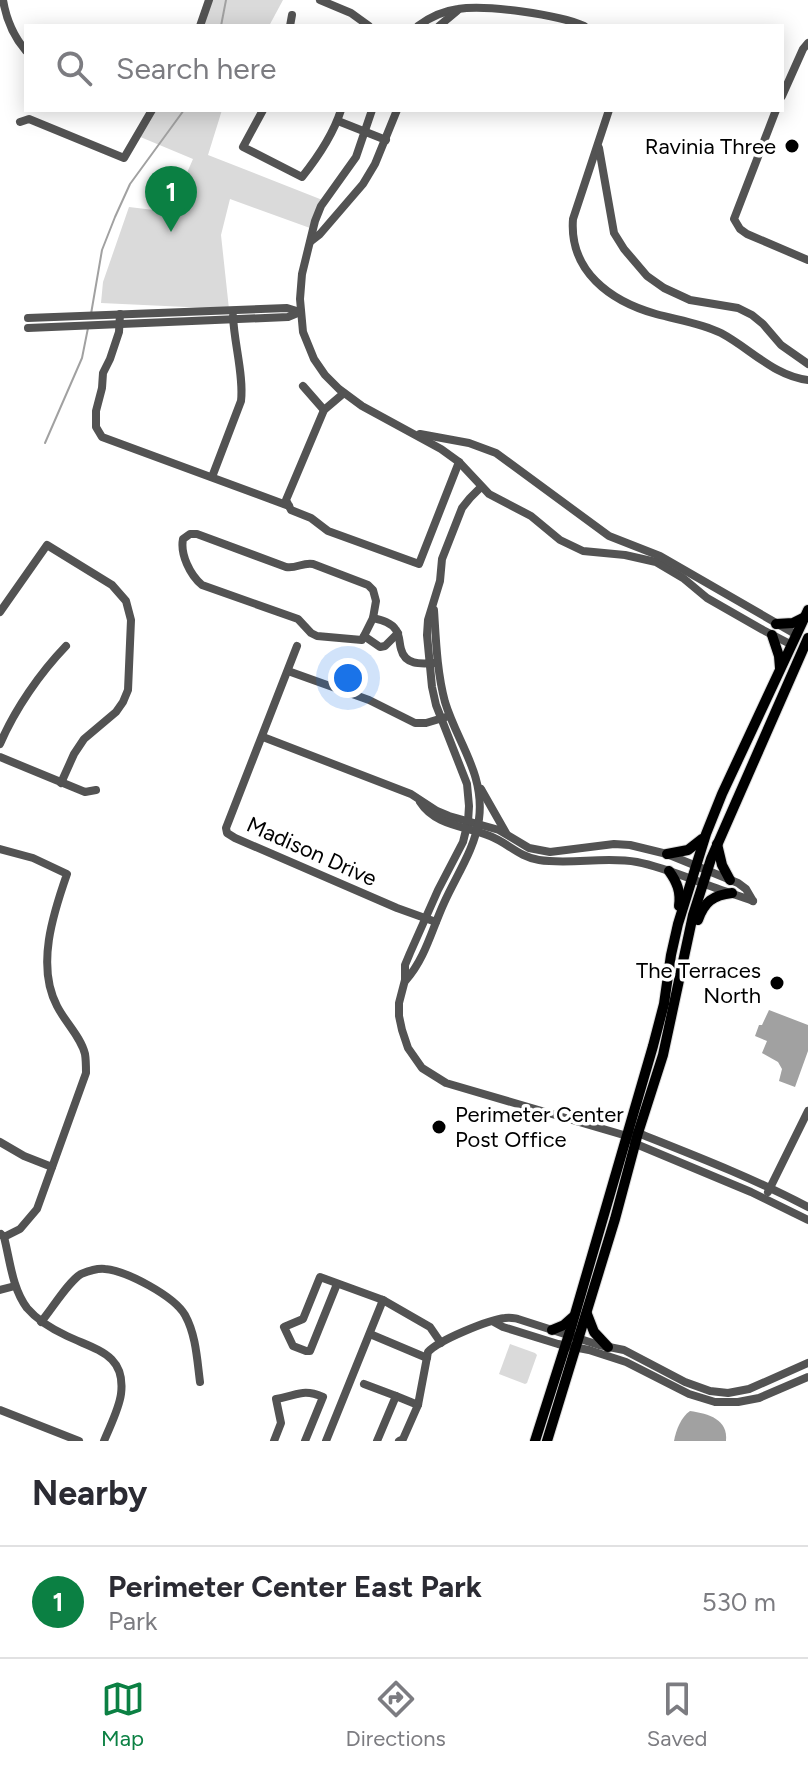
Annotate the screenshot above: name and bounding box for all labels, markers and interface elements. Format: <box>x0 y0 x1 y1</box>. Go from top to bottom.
search box <box>24 24 784 112</box>
icon: search <box>52 46 96 90</box>
text: Search here <box>116 50 276 87</box>
place label: Ravinia Three <box>645 133 776 160</box>
marker: Ravinia Three <box>783 137 801 155</box>
pin: 1 <box>145 166 197 232</box>
your location <box>328 658 368 698</box>
street label: Madison Drive <box>243 811 381 892</box>
place label: The Terraces North <box>636 957 761 1009</box>
marker: The Terraces North <box>768 974 786 992</box>
place label: Perimeter Center Post Office <box>455 1101 624 1153</box>
marker: Perimeter Center Post Office <box>430 1118 448 1136</box>
text: Nearby <box>32 1473 147 1514</box>
text: Perimeter Center East Park <box>108 1568 482 1605</box>
text: 1 <box>53 1586 63 1618</box>
text: 530 m <box>702 1586 776 1618</box>
text: Park <box>108 1605 157 1637</box>
tab: Map <box>101 1677 145 1752</box>
tab: Directions <box>346 1677 446 1752</box>
tab: Saved <box>647 1677 707 1752</box>

